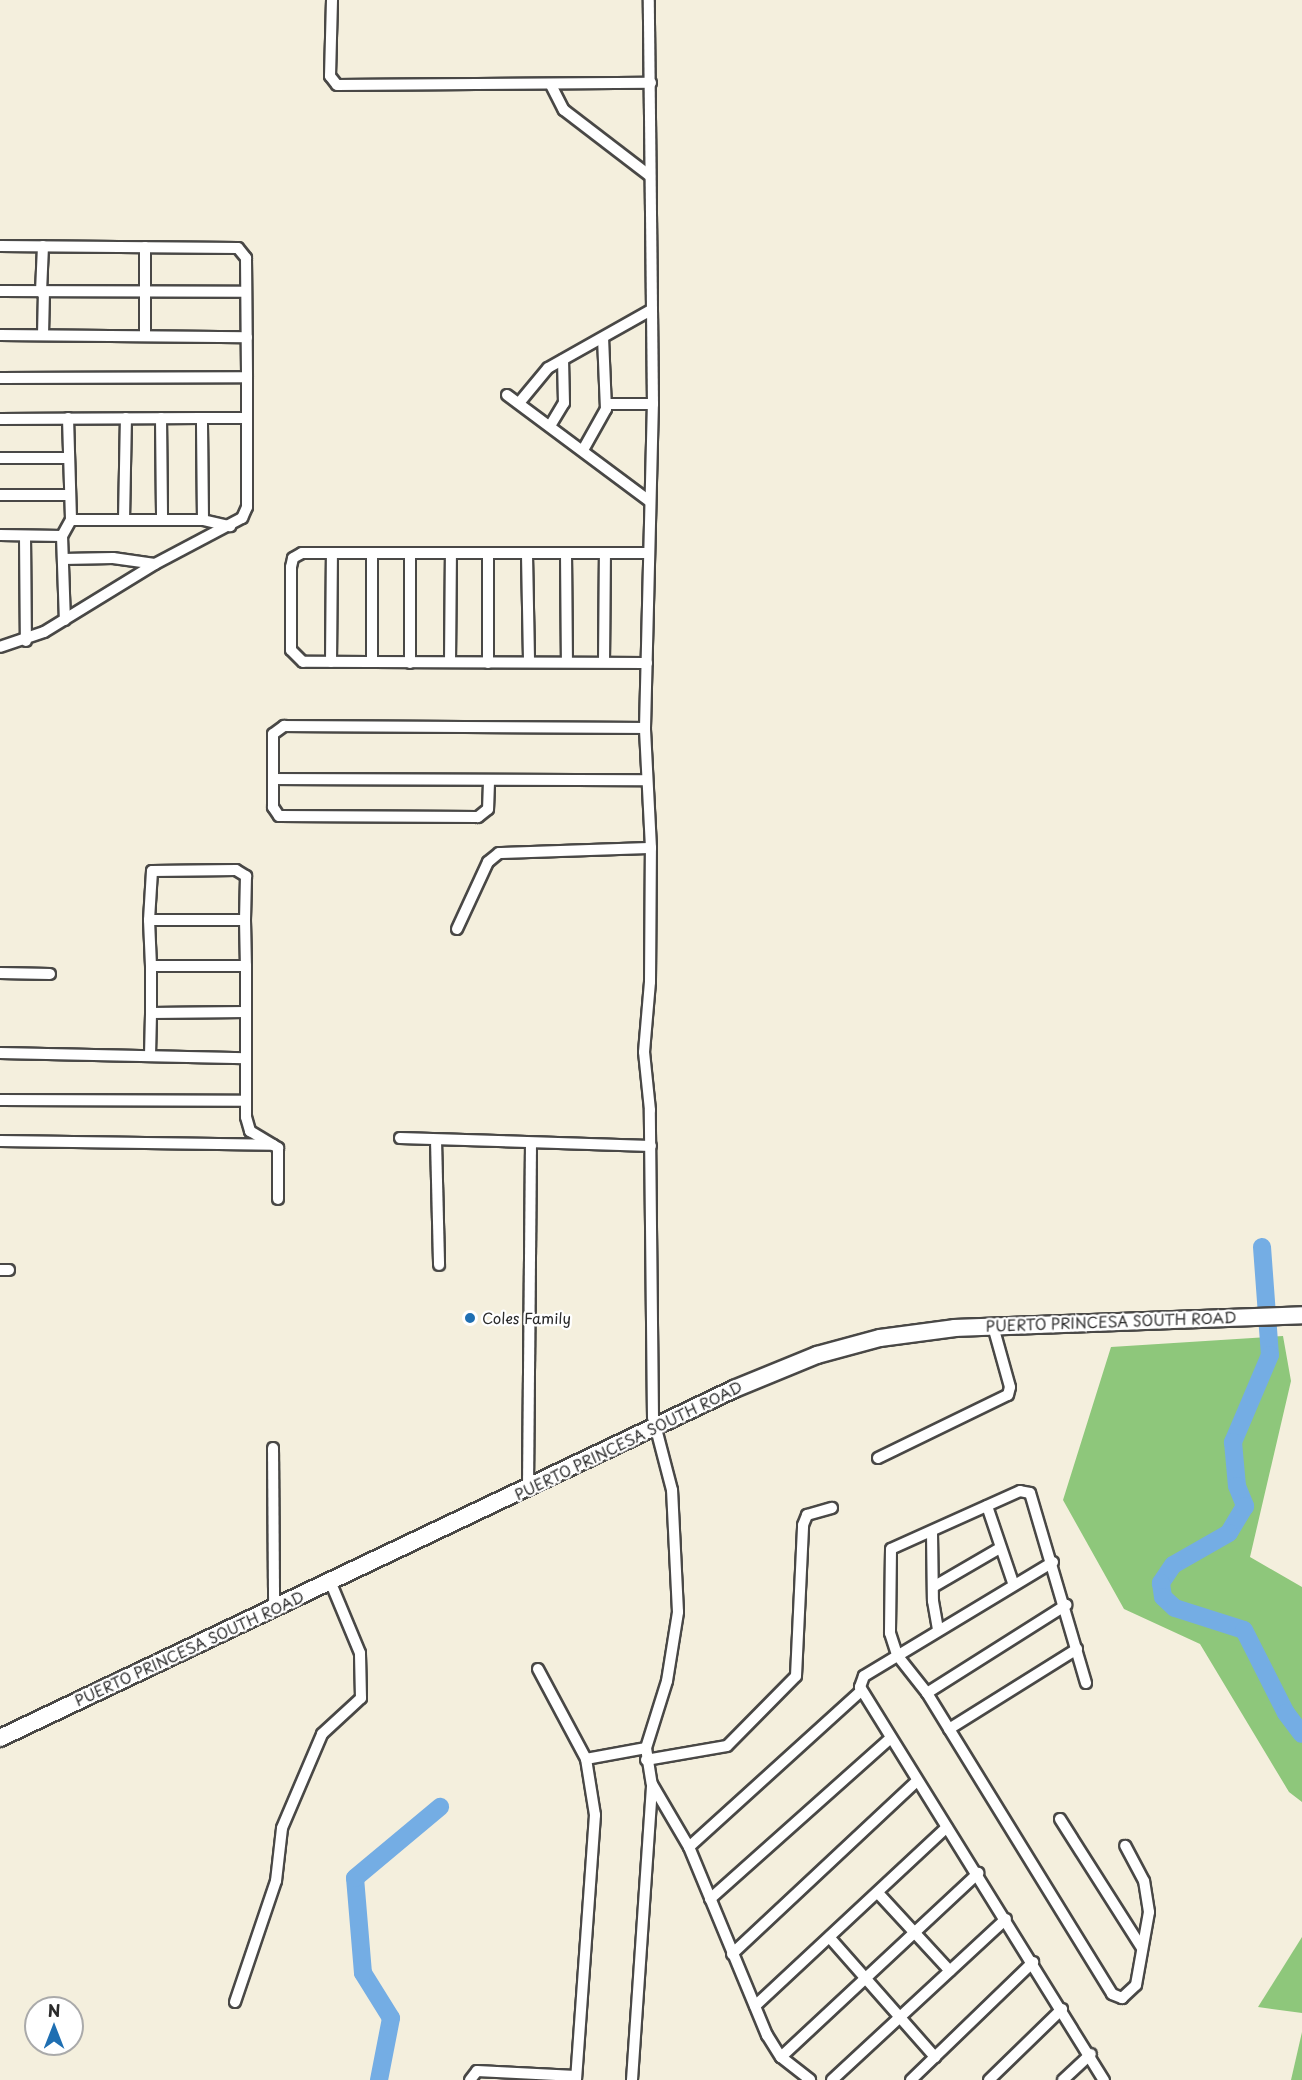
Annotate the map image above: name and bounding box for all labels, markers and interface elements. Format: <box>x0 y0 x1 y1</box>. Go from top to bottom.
street label: PUERTO PRINCESA SOUTH ROAD <box>984 1308 1238 1334</box>
place label: Coles Family <box>482 1309 573 1327</box>
marker: Coles Family <box>463 1311 477 1325</box>
street label: PUERTO PRINCESA SOUTH ROAD <box>511 1377 745 1503</box>
street label: PUERTO PRINCESA SOUTH ROAD <box>71 1586 307 1710</box>
north arrow <box>24 1996 84 2056</box>
text: N <box>48 1998 60 2022</box>

